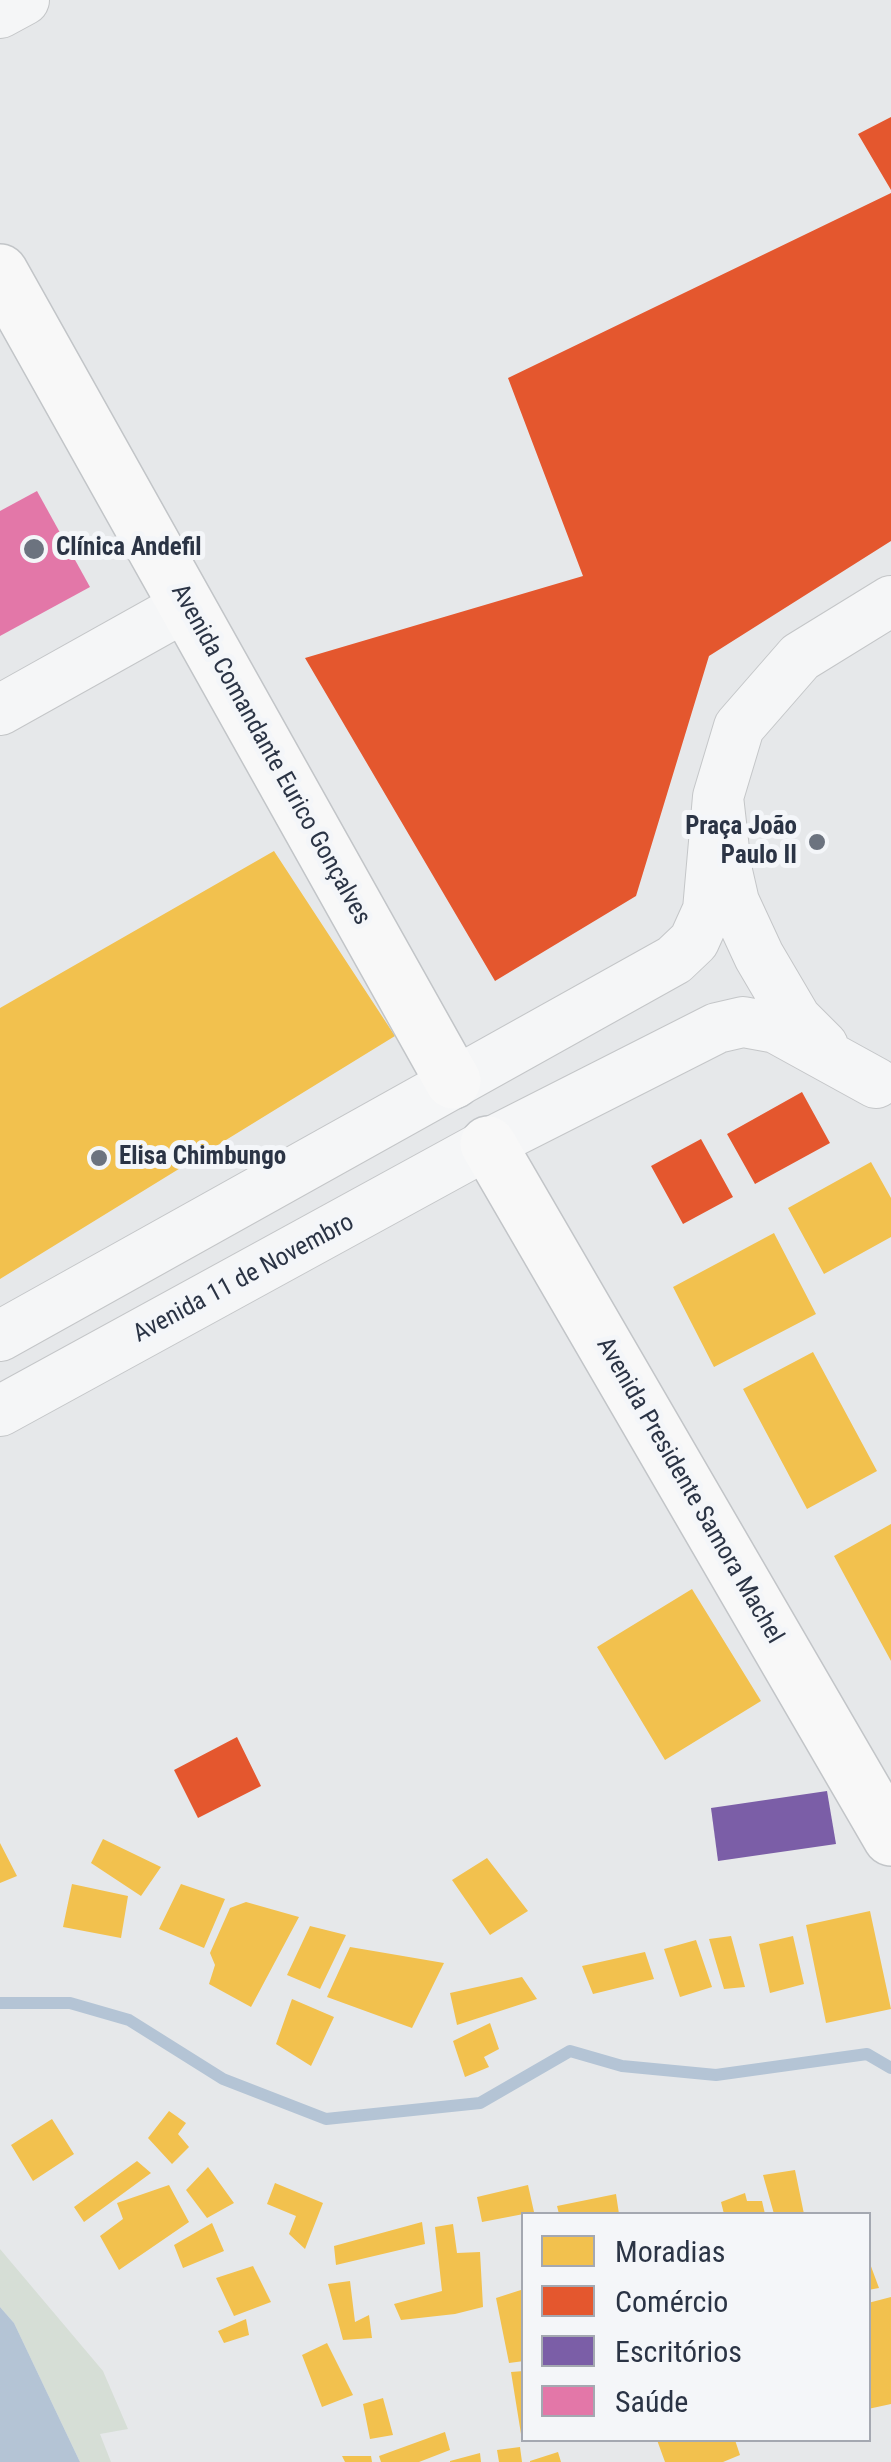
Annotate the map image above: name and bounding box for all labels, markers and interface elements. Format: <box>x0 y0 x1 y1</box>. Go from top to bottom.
place label: Clínica Andefil <box>56 534 202 564</box>
marker: Clínica Andefil <box>21 536 47 562</box>
street label: Avenida Comandante Eurico Gonçalves <box>164 579 376 931</box>
place label: Praça João Paulo II <box>685 813 797 872</box>
marker: Praça João Paulo II <box>806 831 828 853</box>
place label: Elisa Chimbungo <box>119 1143 286 1173</box>
marker: Elisa Chimbungo <box>88 1147 110 1169</box>
street label: Avenida 11 de Novembro <box>129 1208 359 1350</box>
street label: Avenida Presidente Samora Machel <box>589 1333 789 1649</box>
legend <box>521 2212 871 2442</box>
text: Moradias <box>615 2234 725 2269</box>
text: Comércio <box>615 2284 728 2319</box>
text: Escritórios <box>615 2334 742 2369</box>
text: Saúde <box>615 2384 688 2419</box>

